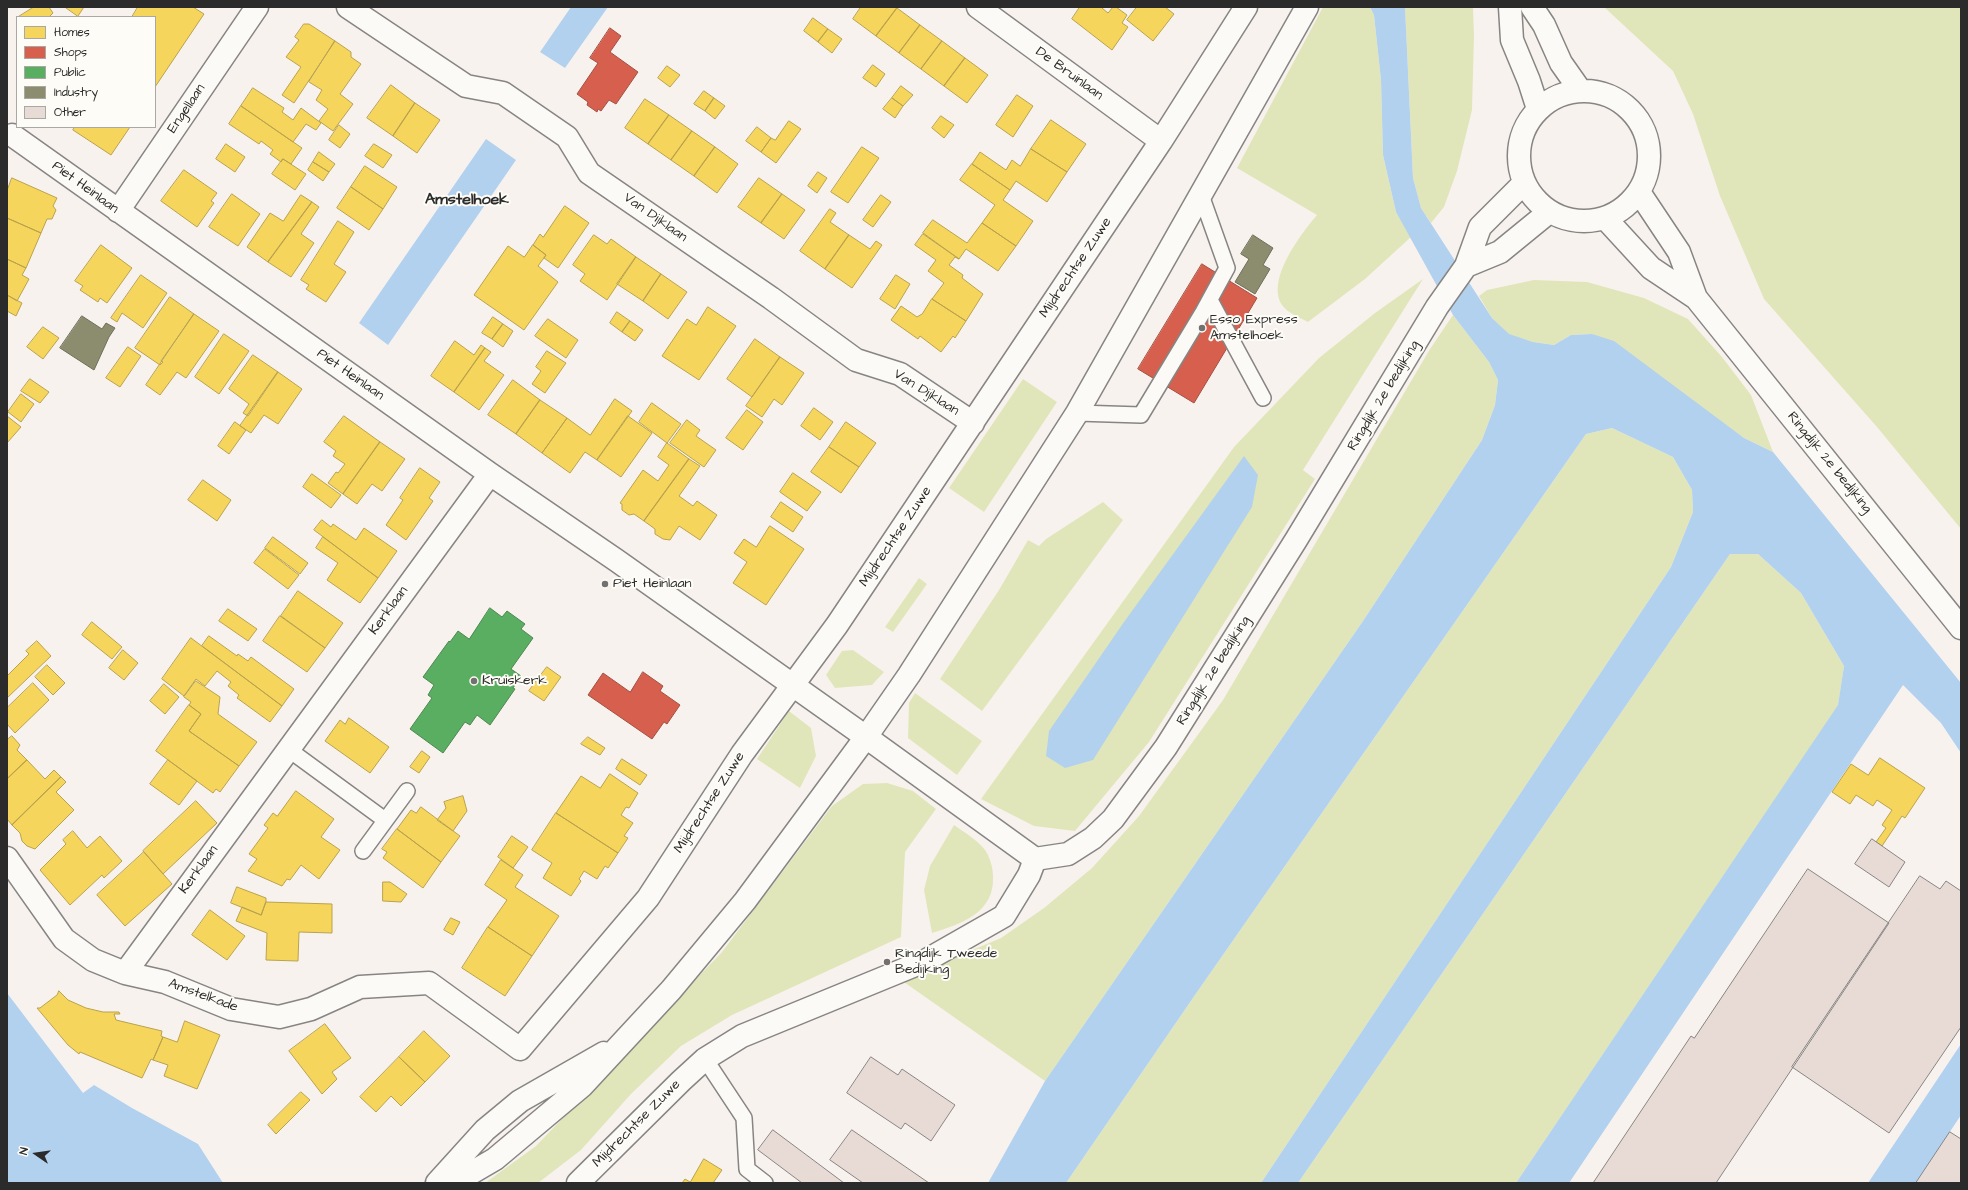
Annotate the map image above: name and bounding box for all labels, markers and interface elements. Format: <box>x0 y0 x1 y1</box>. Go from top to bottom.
legend <box>16 16 156 128</box>
text: Homes <box>54 24 90 41</box>
text: Shops <box>54 44 87 61</box>
street label: De Bruinlaan <box>1032 44 1106 104</box>
text: Public <box>54 64 86 81</box>
street label: Engellaan <box>164 81 210 137</box>
text: Industry <box>54 84 98 101</box>
text: Other <box>54 104 86 121</box>
street label: Piet Heinlaan <box>48 158 122 218</box>
street label: Van Dijklaan <box>620 190 690 246</box>
district label: Amstelhoek <box>425 191 509 211</box>
street label: Mijdrechtse Zuwe <box>1036 215 1116 321</box>
place label: Esso Express Amstelhoek <box>1210 312 1298 344</box>
marker: Esso Express Amstelhoek <box>1197 323 1207 333</box>
street label: Ringdijk 2e bedijking <box>1344 338 1424 454</box>
street label: Piet Heinlaan <box>313 346 387 404</box>
street label: Van Dijklaan <box>890 366 962 420</box>
street label: Ringdijk 2e bedijking <box>1783 409 1875 517</box>
street label: Mijdrechtse Zuwe <box>856 484 936 590</box>
place label: Piet Heinlaan <box>613 576 692 592</box>
marker: Piet Heinlaan <box>600 579 610 589</box>
street label: Kerklaan <box>366 583 412 639</box>
street label: Ringdijk 2e bedijking <box>1174 613 1254 729</box>
place label: Kruiskerk <box>482 673 547 689</box>
marker: Kruiskerk <box>469 676 479 686</box>
street label: Mijdrechtse Zuwe <box>671 749 749 857</box>
street label: Kerklaan <box>176 842 222 898</box>
place label: Ringdijk Tweede Bedijking <box>895 946 997 978</box>
marker: Ringdijk Tweede Bedijking <box>882 957 892 967</box>
street label: Amstelkade <box>166 976 240 1016</box>
street label: Mijdrechtse Zuwe <box>590 1077 684 1171</box>
north arrow <box>16 1134 56 1174</box>
text: N <box>16 1146 32 1156</box>

